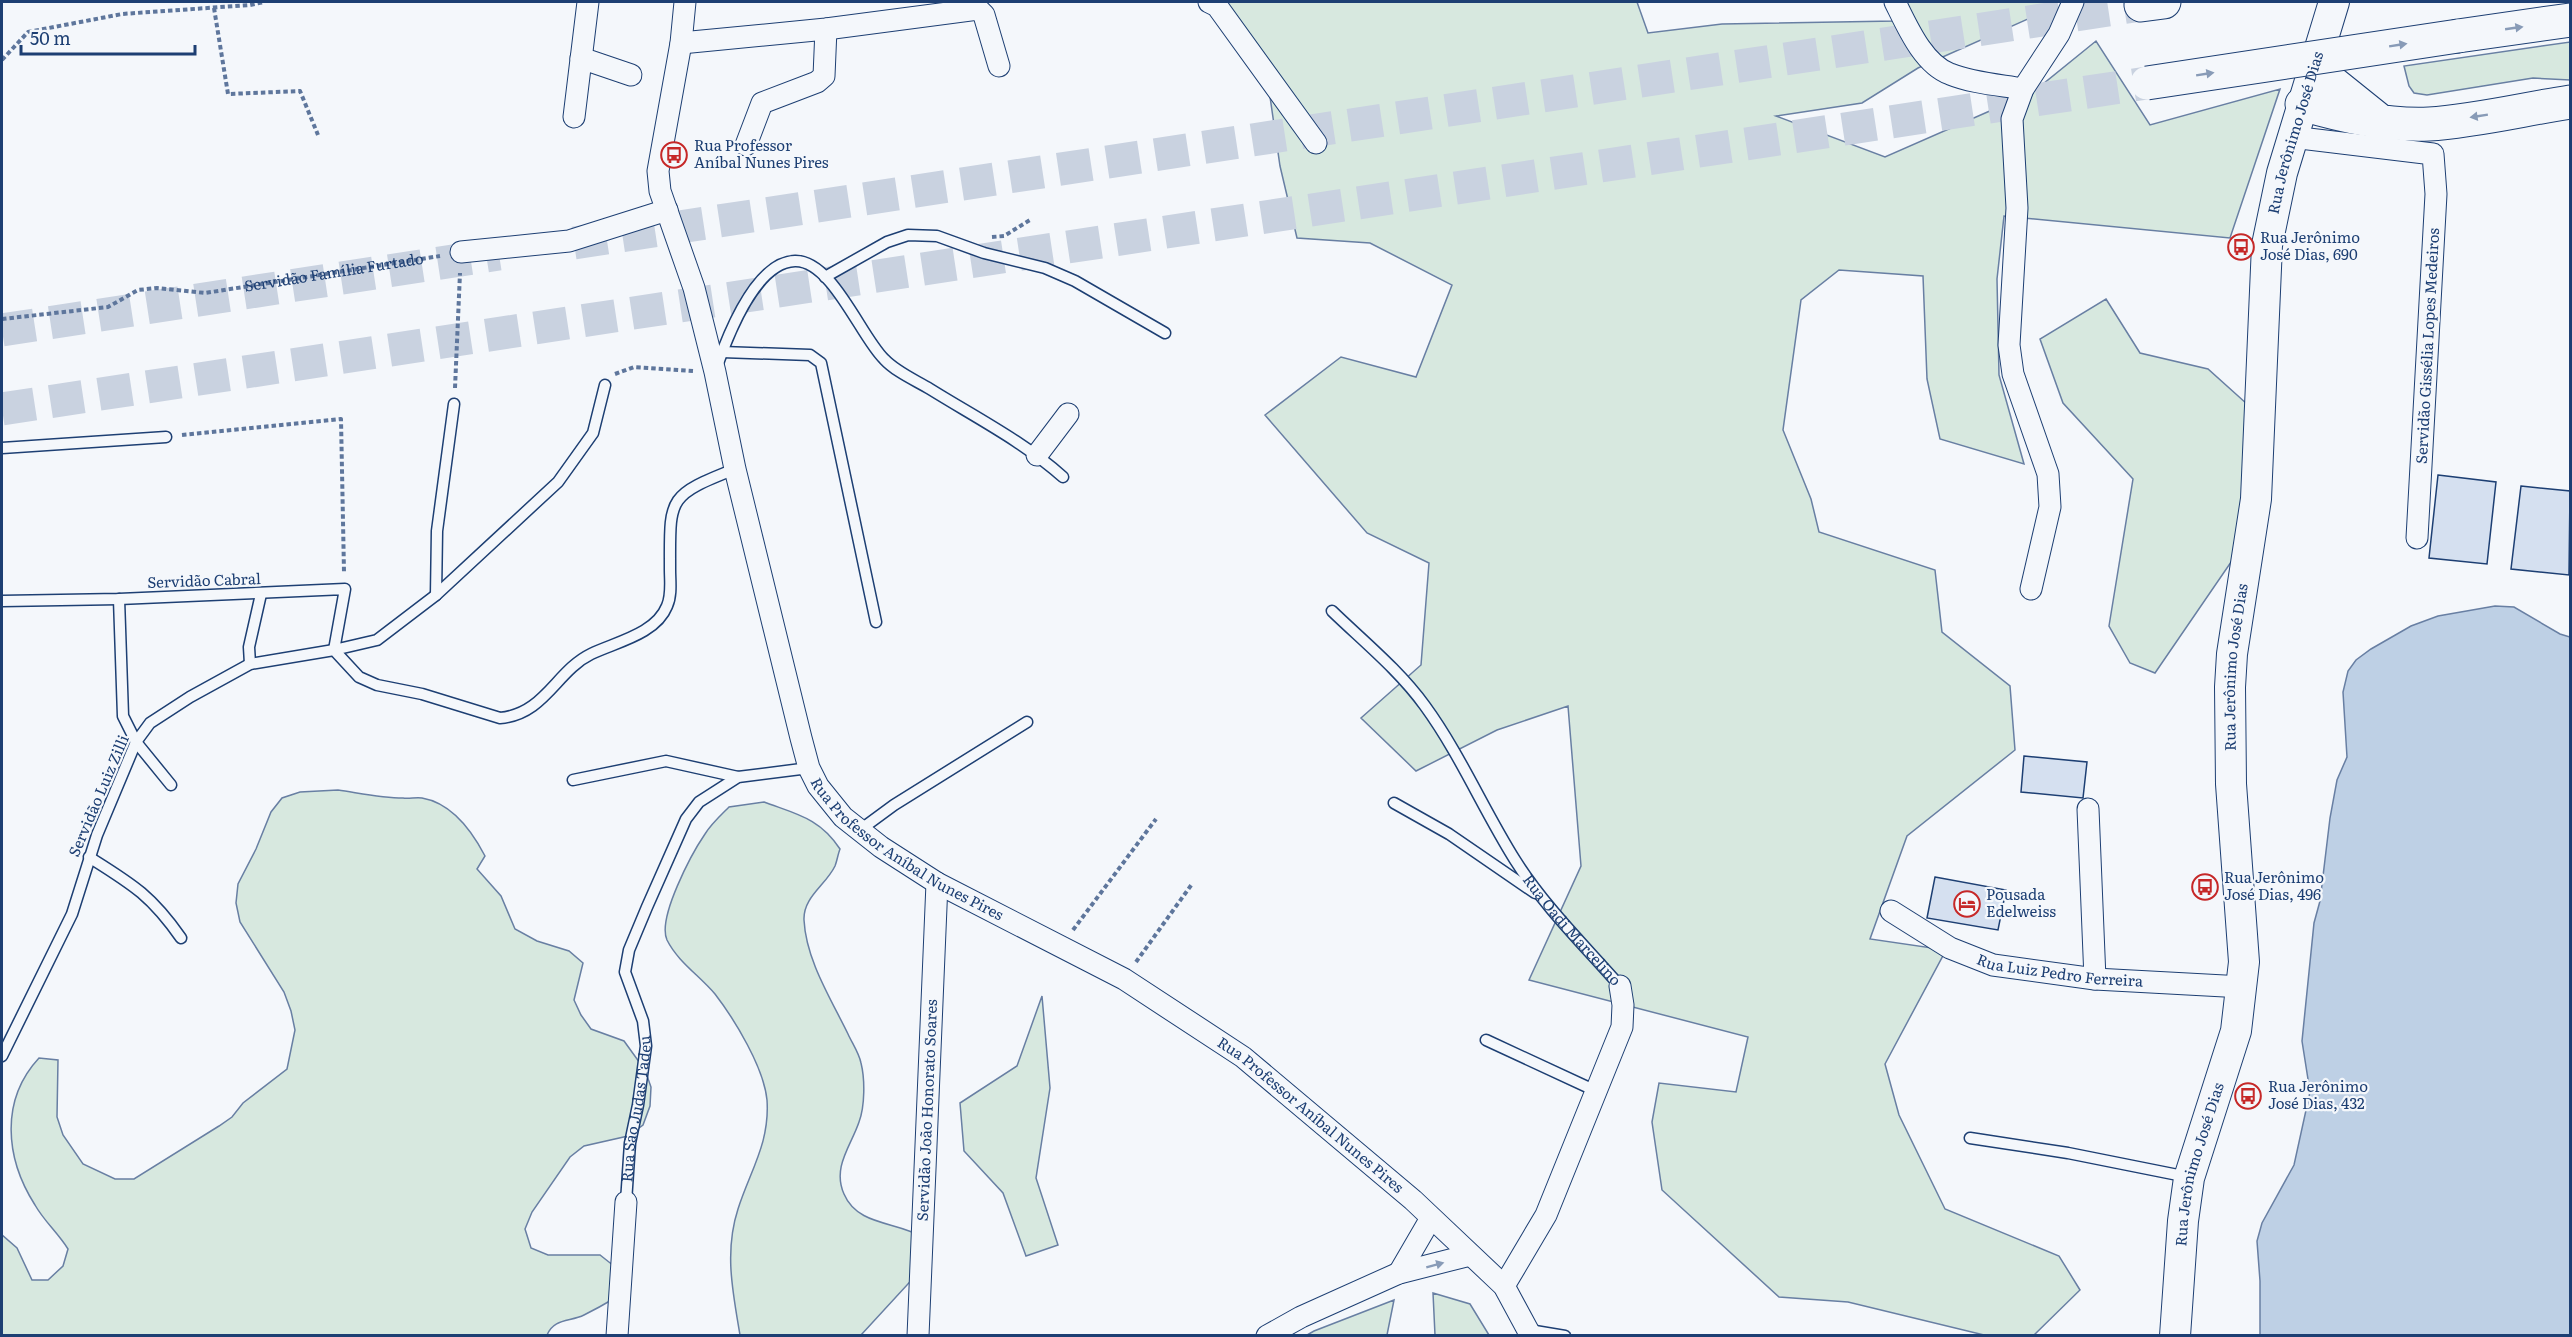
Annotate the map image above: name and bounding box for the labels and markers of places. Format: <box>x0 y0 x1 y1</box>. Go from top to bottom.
place label: Rua Professor Aníbal Nunes Pires <box>694 133 829 173</box>
bus stop icon: Rua Professor Aníbal Nunes Pires <box>659 140 689 170</box>
place label: Rua Jerônimo José Dias, 690 <box>2260 225 2360 265</box>
bus stop icon: Rua Jerônimo José Dias, 690 <box>2226 232 2256 262</box>
place label: Rua Jerônimo José Dias, 496 <box>2224 865 2324 905</box>
bus stop icon: Rua Jerônimo José Dias, 496 <box>2190 872 2220 902</box>
place label: Pousada Edelweiss <box>1986 882 2056 922</box>
hotel icon: Pousada Edelweiss <box>1952 889 1982 919</box>
place label: Rua Jerônimo José Dias, 432 <box>2268 1074 2368 1114</box>
bus stop icon: Rua Jerônimo José Dias, 432 <box>2233 1081 2263 1111</box>

